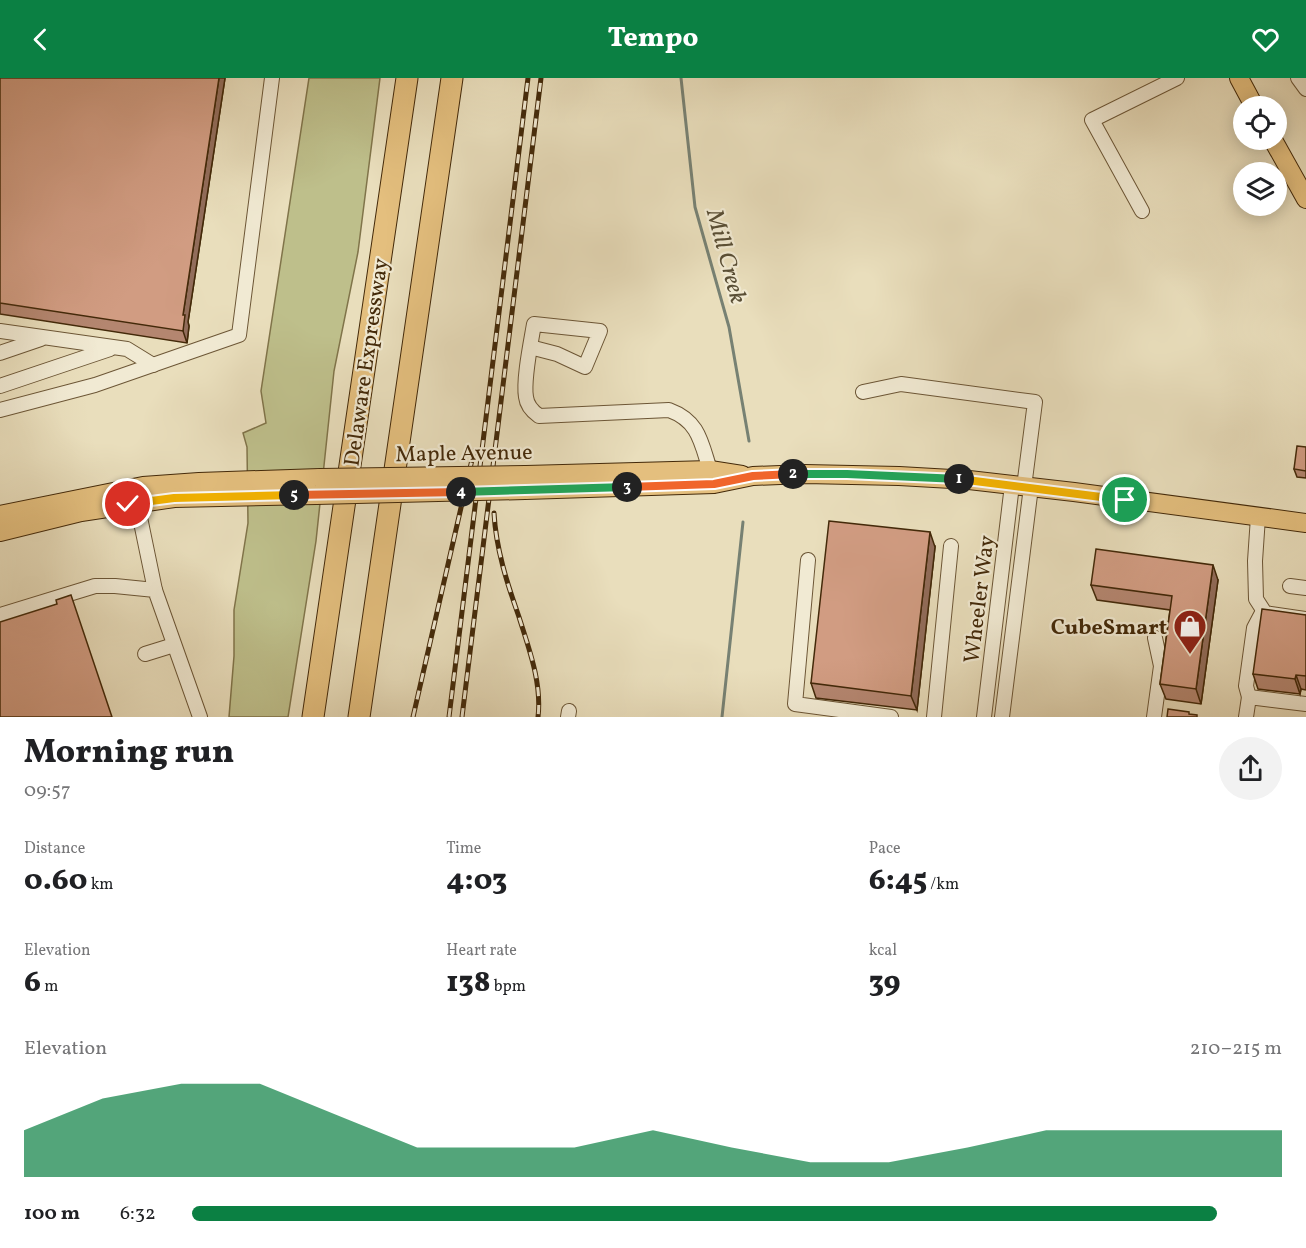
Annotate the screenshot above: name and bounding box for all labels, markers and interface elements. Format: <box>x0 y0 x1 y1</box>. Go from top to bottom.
text: Tempo <box>608 20 698 58</box>
icon: back <box>24 23 57 56</box>
icon: heart <box>1249 23 1282 56</box>
map controls <box>1233 96 1287 216</box>
button: locate <box>1233 96 1287 150</box>
button: layers <box>1233 162 1287 216</box>
water label: Mill Creek <box>696 205 754 308</box>
street label: Delaware Expressway <box>338 256 397 468</box>
street label: Maple Avenue <box>395 438 533 471</box>
pin: 2 <box>778 459 808 489</box>
text: 2 <box>789 463 797 485</box>
pin: 1 <box>944 464 974 494</box>
text: 1 <box>956 468 962 490</box>
pin: 3 <box>612 472 642 502</box>
pin <box>1099 474 1150 525</box>
text: 3 <box>623 476 631 498</box>
pin: 4 <box>446 477 476 507</box>
pin <box>102 478 153 529</box>
pin: 5 <box>279 480 309 510</box>
text: 4 <box>456 481 466 503</box>
icon: arrive <box>1108 483 1141 516</box>
text: 5 <box>290 484 298 506</box>
icon: check <box>111 487 144 520</box>
street label: Wheeler Way <box>957 534 1004 665</box>
shop icon: CubeSmart <box>1172 608 1208 655</box>
place label: CubeSmart <box>1051 613 1167 644</box>
text: Morning run <box>24 731 234 777</box>
button: share <box>1219 737 1282 800</box>
text: 09:57 <box>24 777 71 805</box>
text: Distance <box>24 838 85 860</box>
text: Time <box>446 838 481 860</box>
text: Pace <box>869 838 901 860</box>
text: 0.60 <box>24 860 87 902</box>
text: 4:03 <box>446 860 507 902</box>
text: 6:45 <box>869 860 927 902</box>
text: km <box>87 874 114 896</box>
text: /km <box>927 874 959 896</box>
text: Elevation <box>24 940 91 962</box>
text: Heart rate <box>446 940 517 962</box>
text: kcal <box>869 940 897 962</box>
text: 6 <box>24 962 41 1004</box>
text: 138 <box>446 962 491 1004</box>
text: 39 <box>869 962 901 1004</box>
text: m <box>41 976 58 998</box>
text: bpm <box>491 976 526 998</box>
text: Elevation <box>24 1035 107 1063</box>
text: 210–215 m <box>1190 1035 1282 1063</box>
text: 100 m <box>24 1200 80 1228</box>
text: 6:32 <box>120 1200 156 1228</box>

